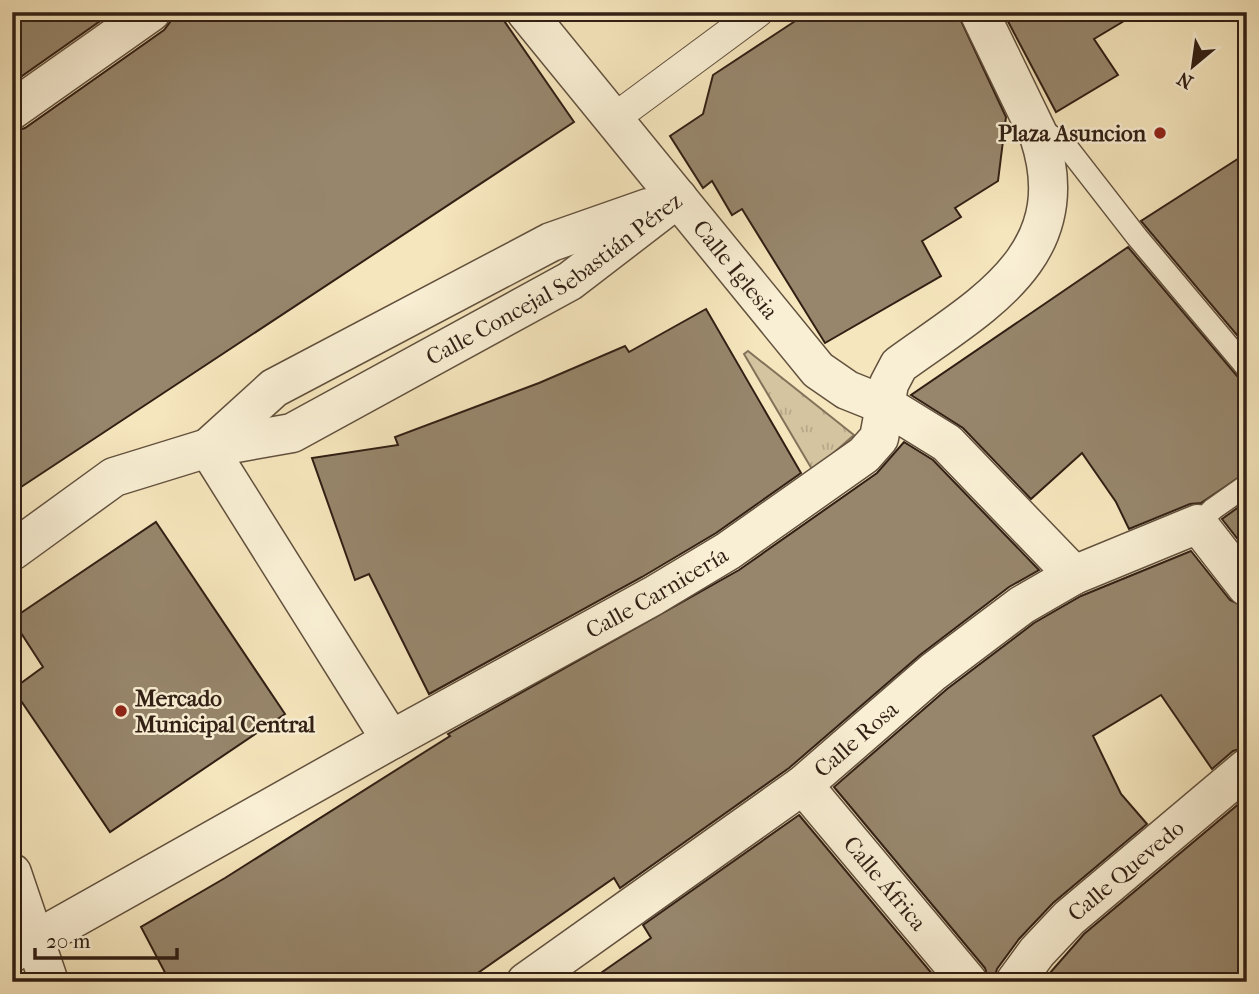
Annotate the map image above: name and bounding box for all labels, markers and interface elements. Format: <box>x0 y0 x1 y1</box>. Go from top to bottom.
north arrow <box>1158 32 1228 102</box>
text: N <box>1173 67 1197 93</box>
place label: Plaza Asuncion <box>998 120 1147 147</box>
marker: Plaza Asuncion <box>1152 125 1168 141</box>
street label: Calle Concejal Sebastián Pérez <box>421 187 687 371</box>
street label: Calle Iglesia <box>688 214 784 324</box>
street label: Calle Carnicería <box>581 541 733 644</box>
place label: Mercado Municipal Central <box>135 685 316 738</box>
street label: Calle Rosa <box>808 695 904 783</box>
marker: Mercado Municipal Central <box>113 703 129 719</box>
street label: Calle Quevedo <box>1062 814 1189 927</box>
street label: Calle África <box>838 830 933 936</box>
scale bar <box>35 917 177 961</box>
text: 20 m <box>46 929 91 953</box>

